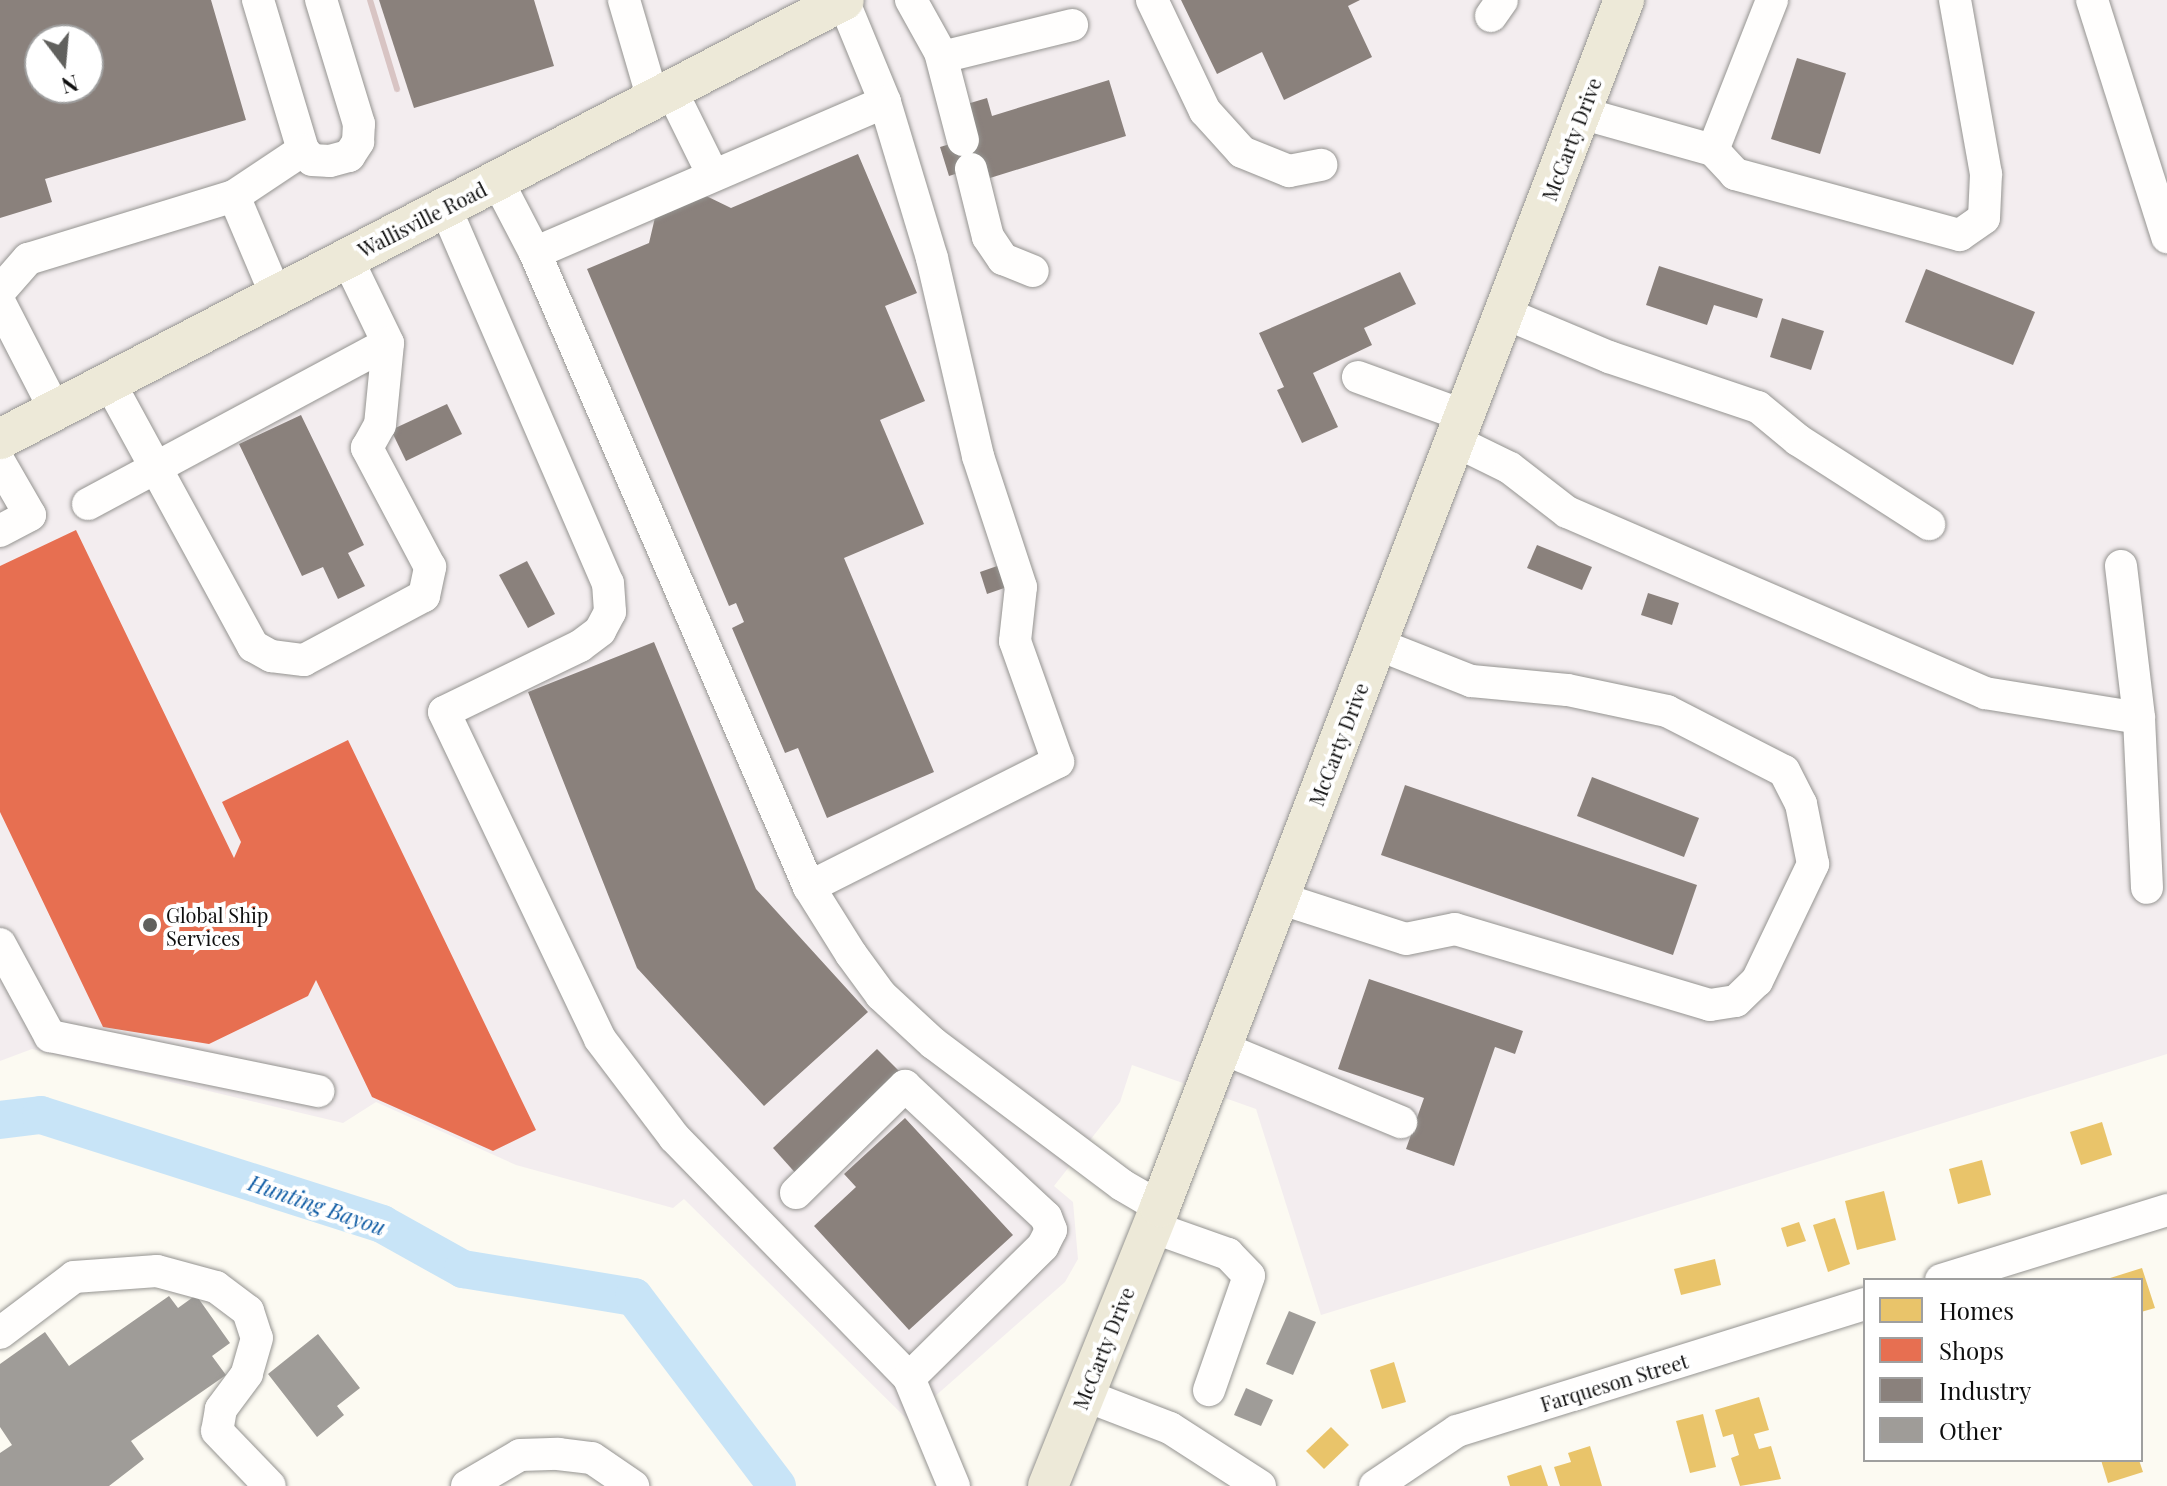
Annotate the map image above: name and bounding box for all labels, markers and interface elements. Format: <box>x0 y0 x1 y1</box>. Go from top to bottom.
north arrow <box>24 24 104 104</box>
text: N <box>58 69 82 102</box>
street label: McCarty Drive <box>1536 74 1606 204</box>
street label: Wallisville Road <box>354 176 490 262</box>
street label: McCarty Drive <box>1303 679 1373 809</box>
place label: Global Ship Services <box>166 902 268 949</box>
marker: Global Ship Services <box>141 916 159 934</box>
water label: Hunting Bayou <box>245 1169 389 1241</box>
legend <box>1863 1278 2143 1462</box>
street label: McCarty Drive <box>1067 1283 1139 1413</box>
text: Homes <box>1939 1294 2014 1326</box>
text: Shops <box>1939 1334 2004 1366</box>
street label: Farqueson Street <box>1537 1348 1691 1416</box>
text: Industry <box>1939 1374 2031 1406</box>
text: Other <box>1939 1414 2002 1446</box>

